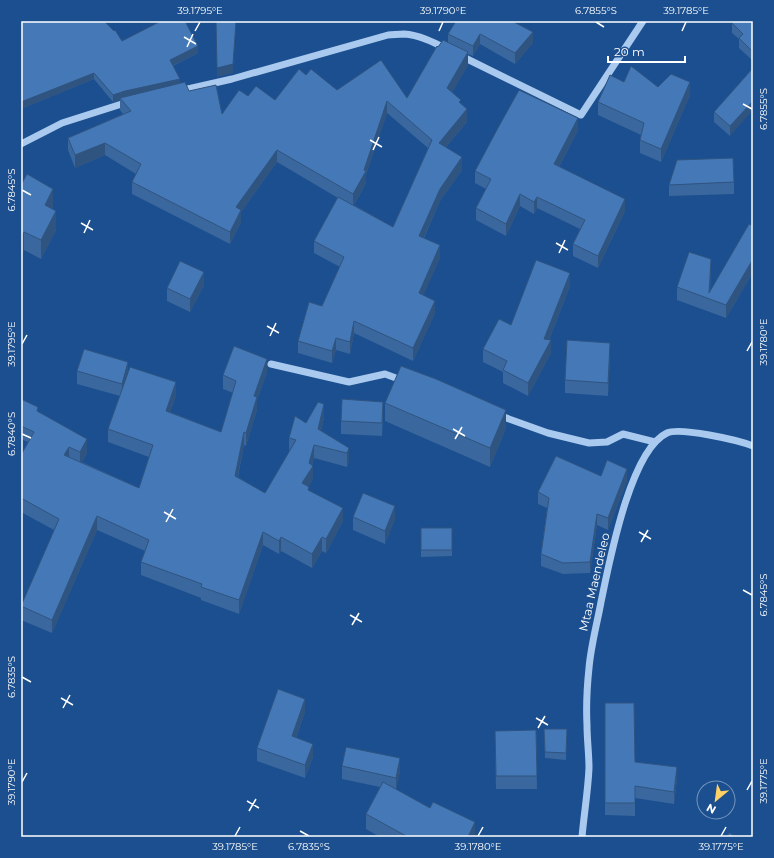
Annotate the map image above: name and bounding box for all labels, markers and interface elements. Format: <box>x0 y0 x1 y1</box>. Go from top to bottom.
text: 39.1795°E <box>177 4 223 17</box>
text: 39.1790°E <box>420 4 467 17</box>
text: 6.7855°S <box>575 4 617 17</box>
text: 39.1785°E <box>663 4 709 17</box>
scale bar <box>608 38 685 64</box>
text: 20 m <box>614 44 645 59</box>
text: 6.7855°S <box>757 88 770 130</box>
text: 6.7845°S <box>5 169 18 211</box>
text: 39.1780°E <box>757 318 770 365</box>
text: 39.1795°E <box>5 321 18 367</box>
text: 6.7840°S <box>5 412 18 456</box>
street label: Mtaa Maendeleo <box>575 531 613 633</box>
text: 6.7845°S <box>757 574 770 616</box>
text: 6.7835°S <box>5 656 18 698</box>
text: 39.1790°E <box>5 758 18 805</box>
text: 39.1775°E <box>757 758 770 804</box>
north arrow <box>696 780 736 820</box>
text: N <box>704 800 718 817</box>
text: 39.1785°E <box>212 840 258 853</box>
text: 6.7835°S <box>288 840 330 853</box>
text: 39.1780°E <box>455 840 502 853</box>
text: 39.1775°E <box>698 840 744 853</box>

